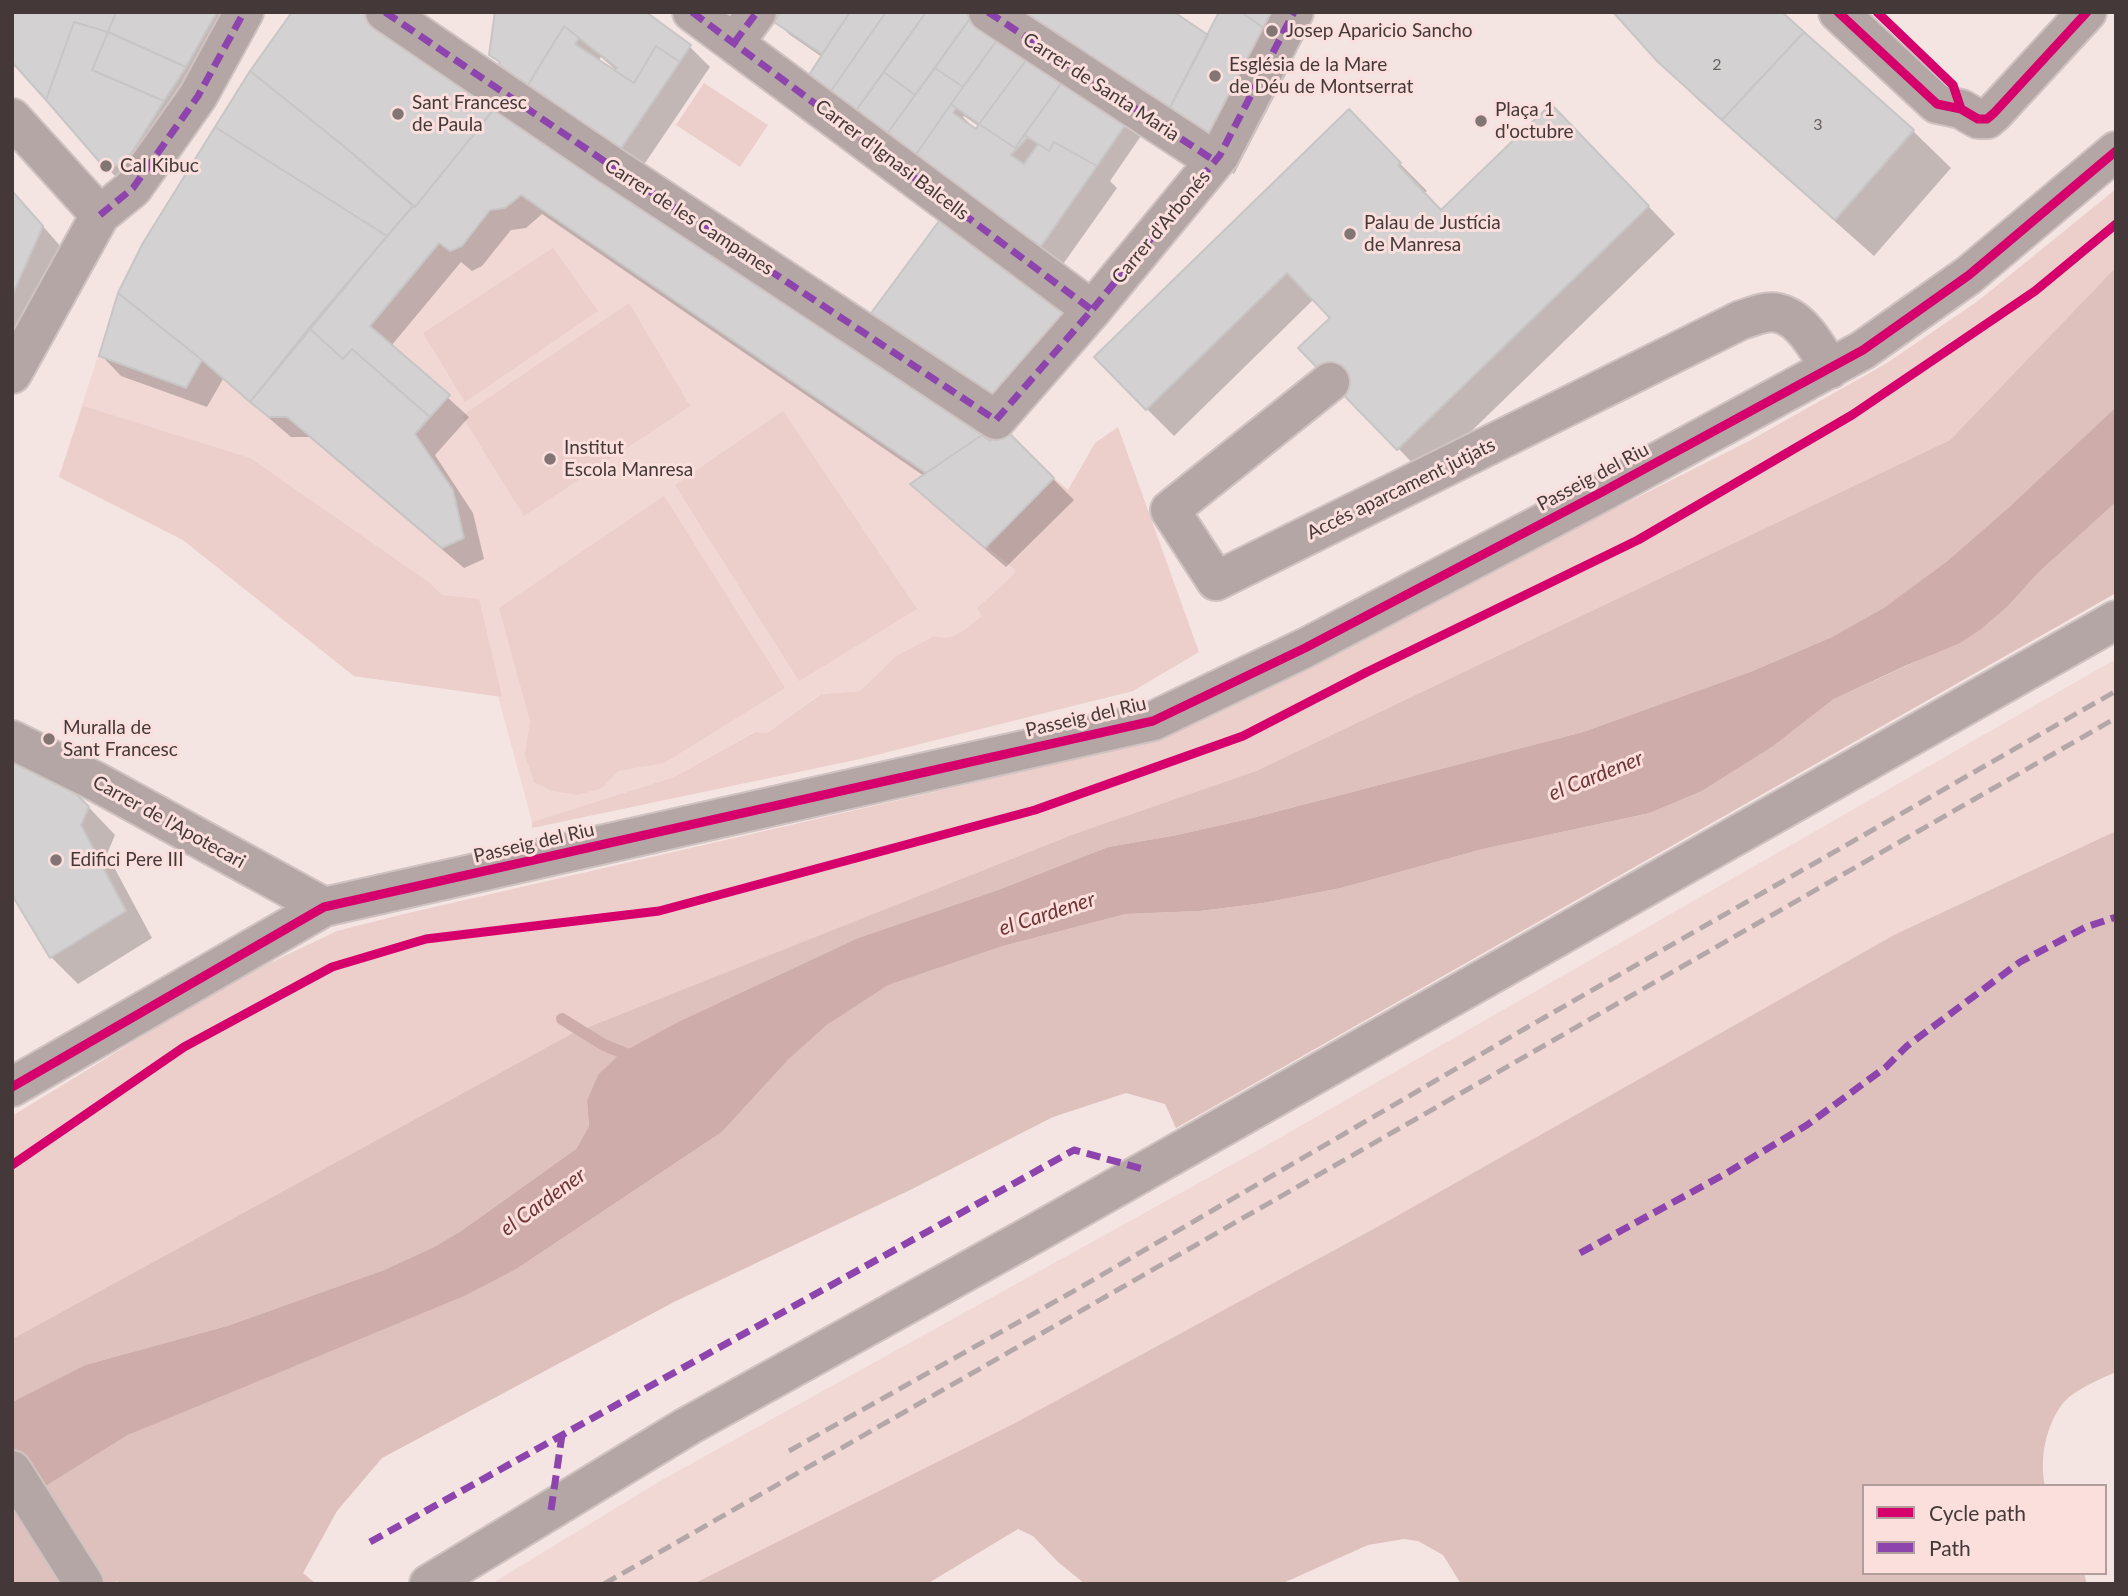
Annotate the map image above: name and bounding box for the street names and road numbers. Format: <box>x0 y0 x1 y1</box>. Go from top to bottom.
street label: Carrer de Santa Maria <box>1019 28 1183 146</box>
street label: Carrer d'Ignasi Balcells <box>811 95 973 225</box>
street label: Carrer de les Campanes <box>600 154 778 280</box>
street label: Carrer d'Arbonés <box>1107 166 1215 288</box>
street label: Accés aparcament jutjats <box>1303 433 1499 545</box>
street label: Passeig del Riu <box>1533 438 1653 516</box>
street label: Passeig del Riu <box>1023 692 1149 742</box>
street label: Carrer de l'Apotecari <box>89 771 249 873</box>
street label: Passeig del Riu <box>471 818 597 868</box>

